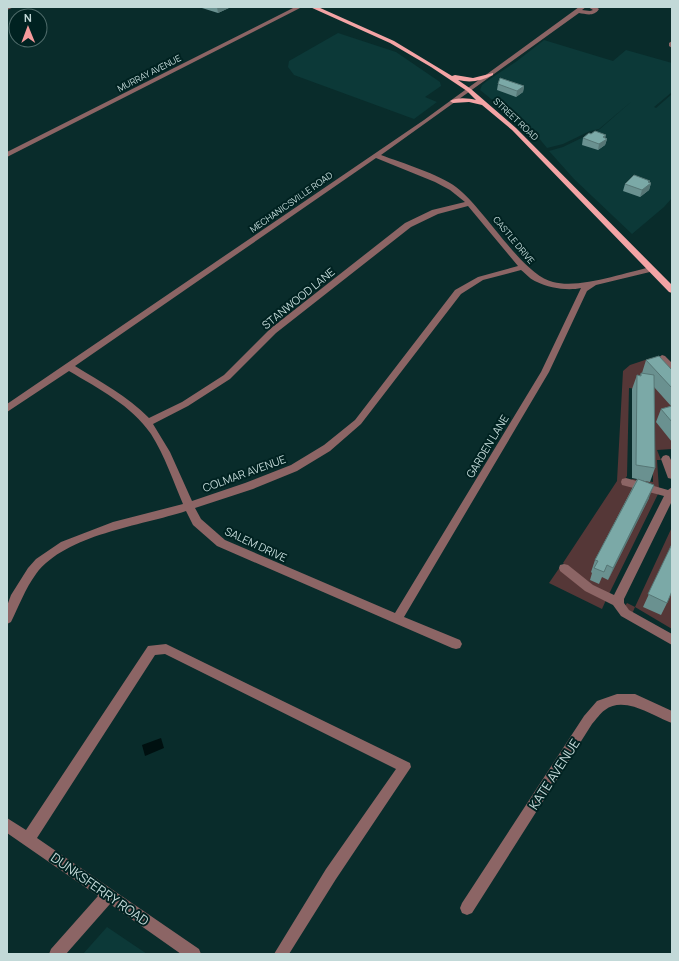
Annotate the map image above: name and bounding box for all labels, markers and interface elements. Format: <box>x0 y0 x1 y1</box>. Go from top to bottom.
north arrow <box>8 8 48 48</box>
text: N <box>24 10 32 25</box>
street label: MURRAY AVENUE <box>115 51 183 95</box>
street label: STREET ROAD <box>491 95 541 143</box>
street label: MECHANICSVILLE ROAD <box>247 168 335 236</box>
street label: CASTLE DRIVE <box>490 213 538 267</box>
street label: STANWOOD LANE <box>258 264 338 332</box>
street label: GARDEN LANE <box>462 412 512 480</box>
street label: COLMAR AVENUE <box>200 451 288 495</box>
street label: SALEM DRIVE <box>223 523 289 565</box>
street label: KATE AVENUE <box>524 735 584 813</box>
street label: DUNKSFERRY ROAD <box>47 848 153 930</box>

